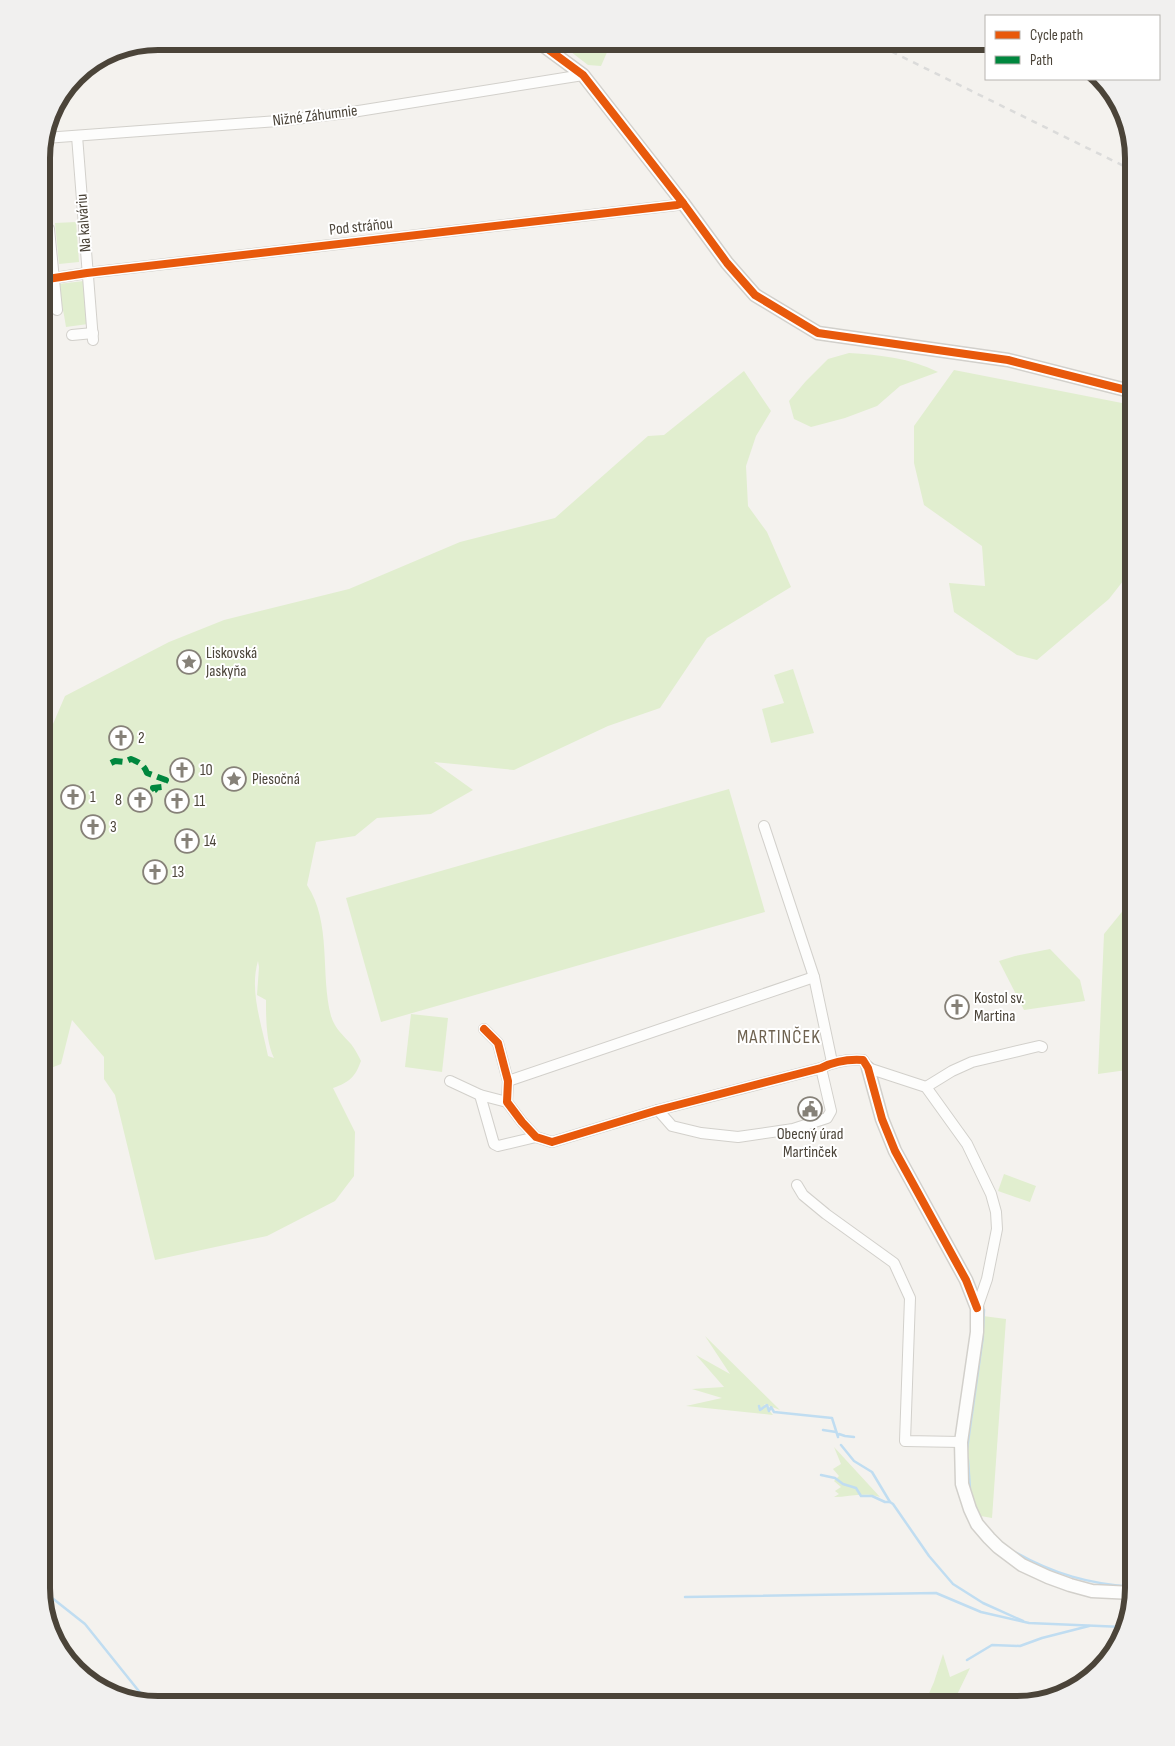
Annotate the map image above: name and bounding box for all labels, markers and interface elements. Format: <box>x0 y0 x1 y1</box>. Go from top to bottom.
legend <box>985 15 1160 80</box>
text: Cycle path <box>1030 26 1083 45</box>
text: Path <box>1030 51 1053 70</box>
street label: Nižné Záhumnie <box>271 101 359 131</box>
street label: Na kalváriu <box>72 193 96 253</box>
street label: Pod stráňou <box>328 214 394 240</box>
place label: Liskovská Jaskyňa <box>205 644 257 681</box>
place icon: Liskovská Jaskyňa <box>176 649 202 675</box>
church icon: 2 <box>108 725 134 751</box>
place label: 2 <box>138 729 145 748</box>
church icon: 10 <box>169 757 195 783</box>
place label: 10 <box>200 761 213 780</box>
place icon: Piesočná <box>221 766 247 792</box>
place label: Piesočná <box>252 770 300 789</box>
church icon: 1 <box>60 784 86 810</box>
church icon: 8 <box>127 787 153 813</box>
place label: 1 <box>90 788 96 807</box>
church icon: 11 <box>164 788 190 814</box>
place label: 8 <box>115 791 122 810</box>
place label: 11 <box>194 792 206 811</box>
church icon: 3 <box>80 814 106 840</box>
place label: 3 <box>110 818 117 837</box>
church icon: 14 <box>174 828 200 854</box>
place label: 14 <box>204 832 217 851</box>
church icon: 13 <box>142 859 168 885</box>
place label: 13 <box>172 863 184 882</box>
place label: Kostol sv. Martina <box>974 989 1024 1026</box>
church icon: Kostol sv. Martina <box>944 994 970 1020</box>
district label: MARTINČEK <box>737 1026 821 1049</box>
public building icon: Obecný úrad Martinček <box>797 1096 823 1122</box>
place label: Obecný úrad Martinček <box>777 1125 843 1162</box>

